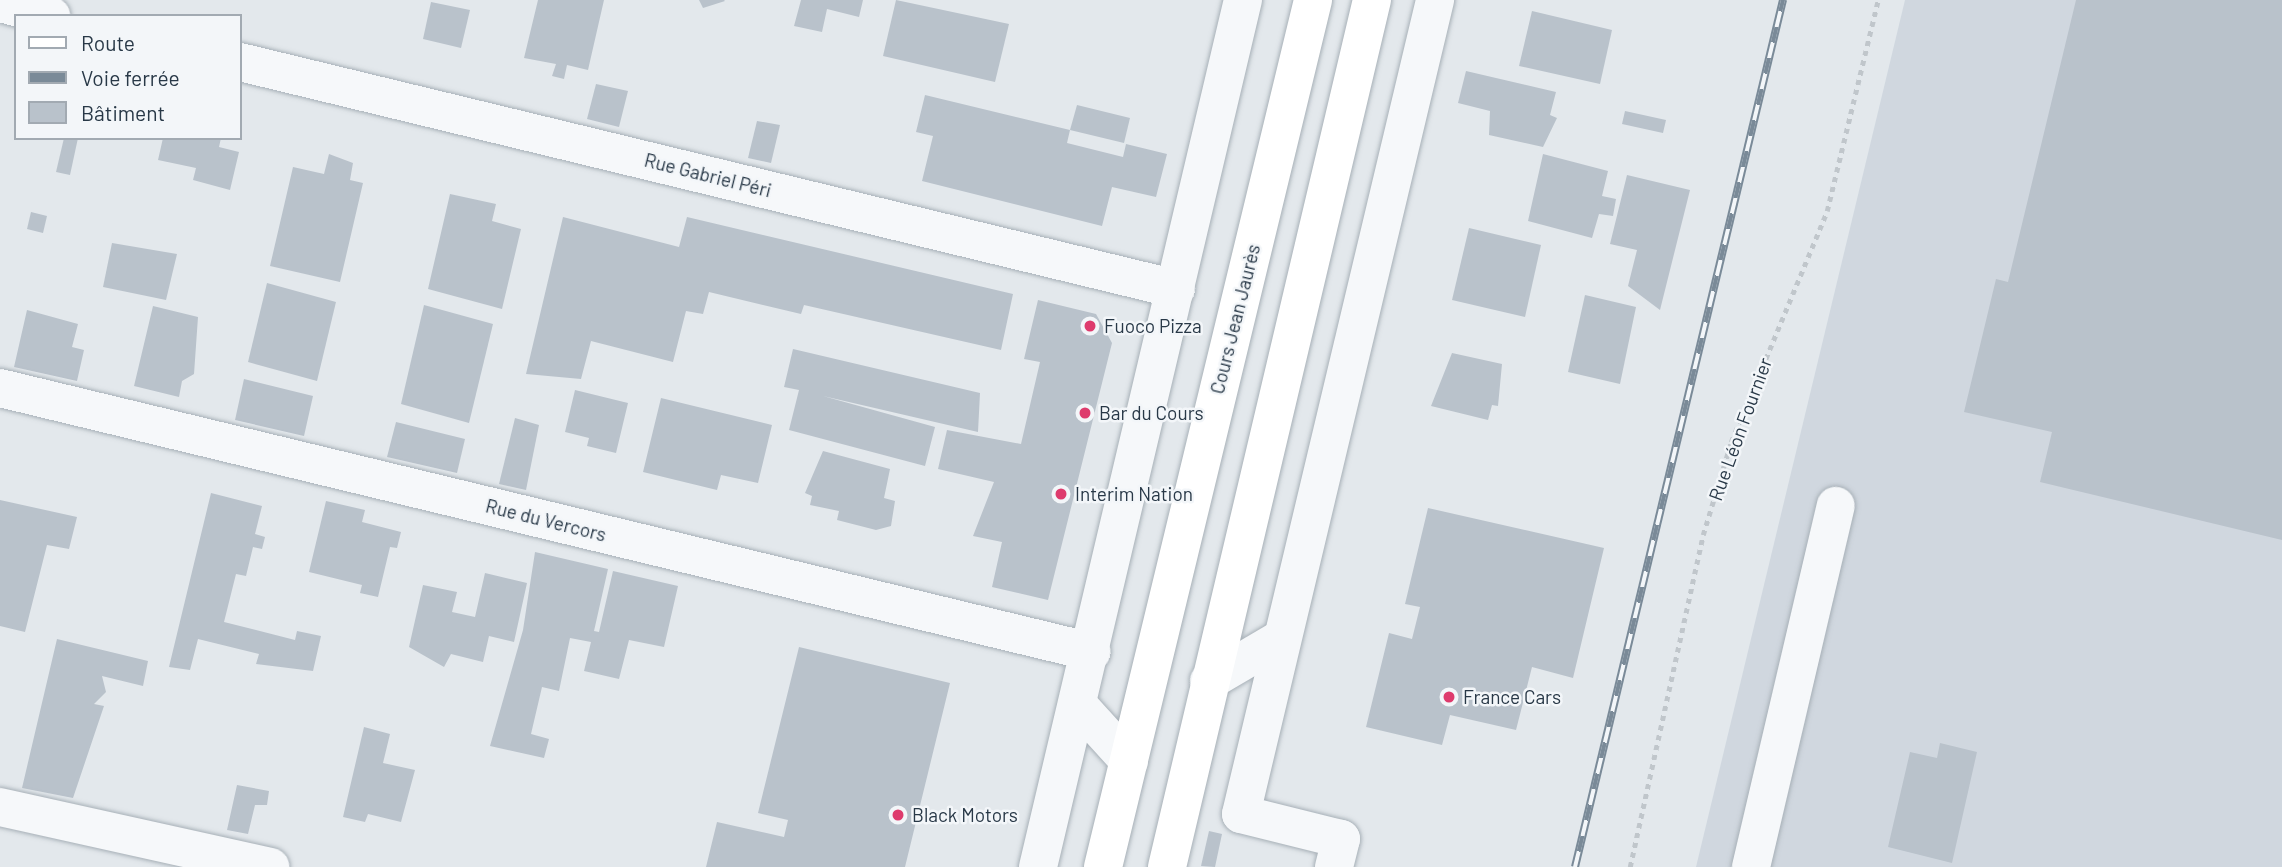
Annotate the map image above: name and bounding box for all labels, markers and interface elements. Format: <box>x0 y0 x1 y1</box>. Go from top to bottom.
legend <box>14 14 242 140</box>
text: Route <box>81 30 135 55</box>
text: Voie ferrée <box>81 65 180 90</box>
text: Bâtiment <box>81 100 165 125</box>
street label: Rue Gabriel Péri <box>642 148 774 202</box>
street label: Cours Jean Jaurès <box>1205 242 1265 396</box>
place label: Fuoco Pizza <box>1104 315 1202 337</box>
marker: Fuoco Pizza <box>1082 318 1098 334</box>
street label: Rue Léon Fournier <box>1704 354 1776 504</box>
place label: Bar du Cours <box>1099 402 1204 424</box>
marker: Bar du Cours <box>1077 405 1093 421</box>
place label: Interim Nation <box>1075 483 1193 505</box>
marker: Interim Nation <box>1053 486 1069 502</box>
street label: Rue du Vercors <box>483 494 609 546</box>
place label: France Cars <box>1463 686 1561 708</box>
marker: France Cars <box>1441 689 1457 705</box>
place label: Black Motors <box>912 804 1018 826</box>
marker: Black Motors <box>890 807 906 823</box>

